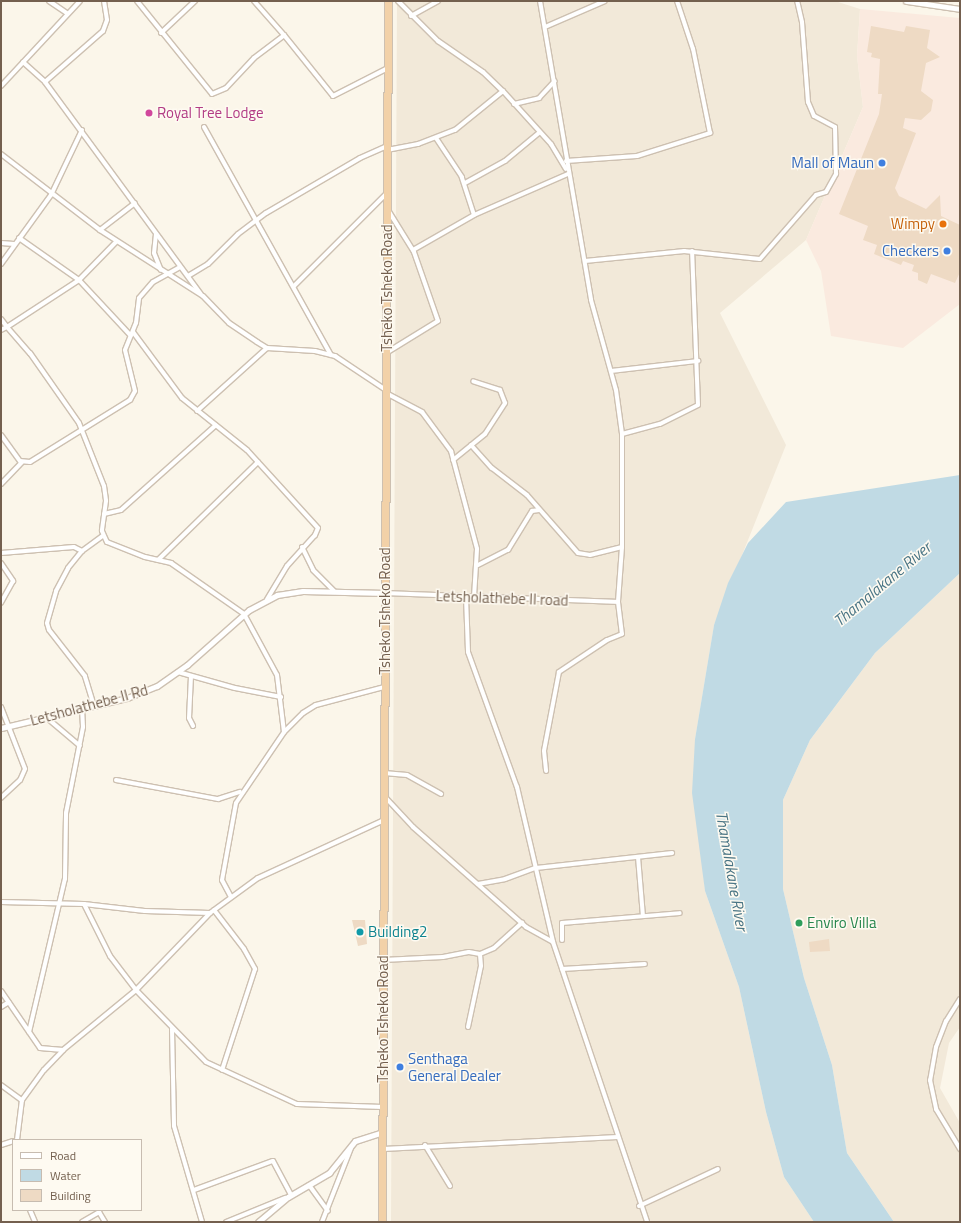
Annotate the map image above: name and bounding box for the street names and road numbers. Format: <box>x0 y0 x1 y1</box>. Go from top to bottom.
street label: Tsheko Tsheko Road <box>378 224 396 352</box>
street label: Tsheko Tsheko Road <box>376 547 394 675</box>
street label: Letsholathebe II road <box>435 587 569 609</box>
street label: Letsholathebe II Rd <box>28 681 150 729</box>
street label: Tsheko Tsheko Road <box>374 955 392 1083</box>

